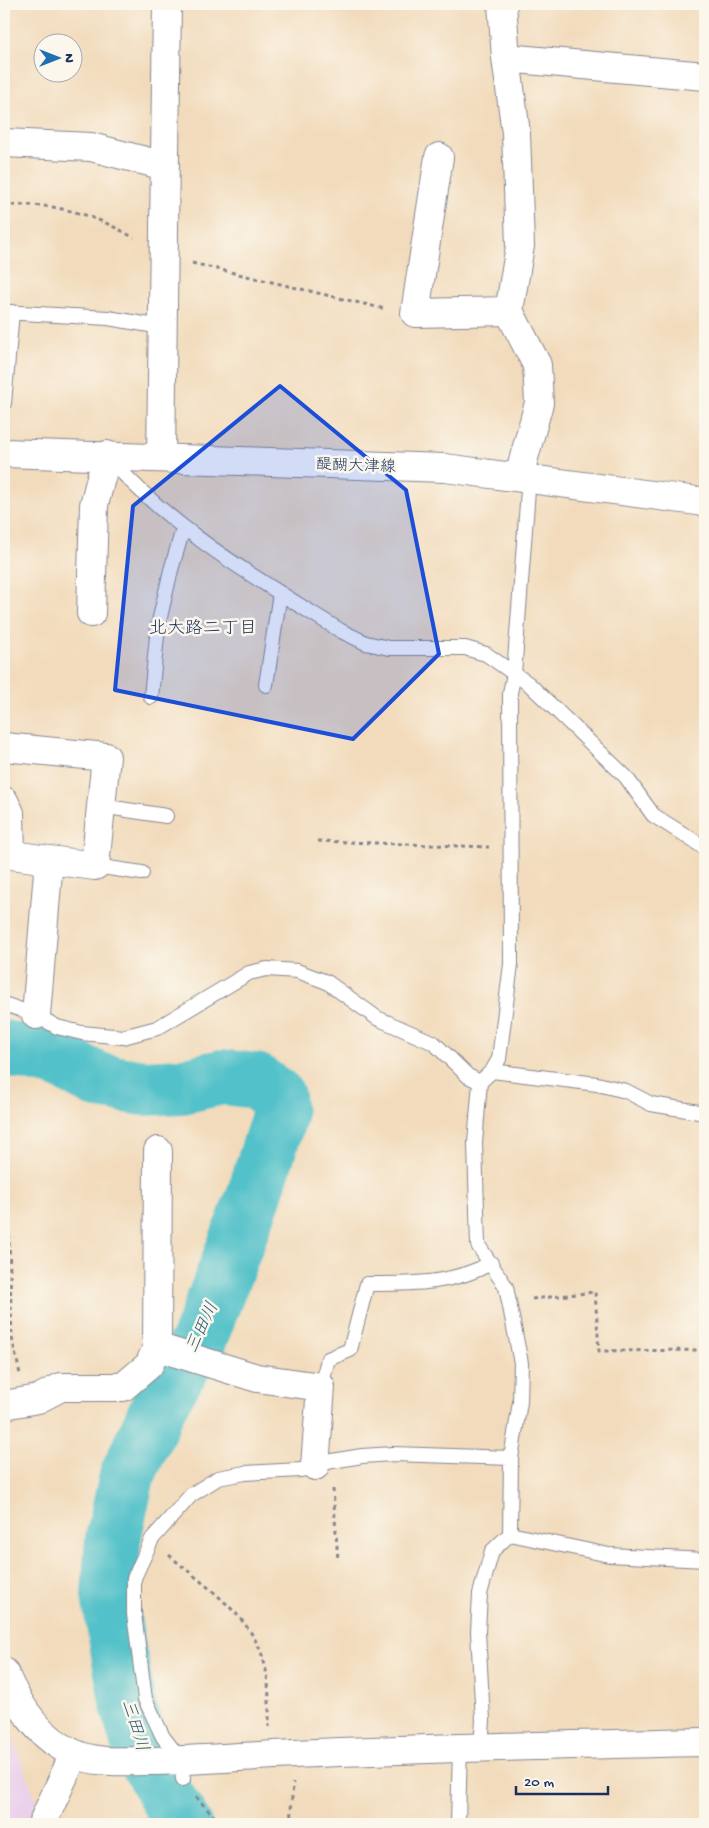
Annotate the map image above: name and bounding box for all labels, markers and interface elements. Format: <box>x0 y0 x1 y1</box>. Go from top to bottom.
north arrow <box>32 32 82 82</box>
text: N <box>60 53 77 63</box>
street label: 醍醐大津線 <box>316 455 396 478</box>
district label: 北大路二丁目 <box>149 618 257 640</box>
water label: 三田川 <box>182 1299 224 1357</box>
water label: 三田川 <box>116 1697 152 1755</box>
scale bar <box>516 1763 609 1795</box>
text: 20 m <box>524 1774 554 1792</box>

